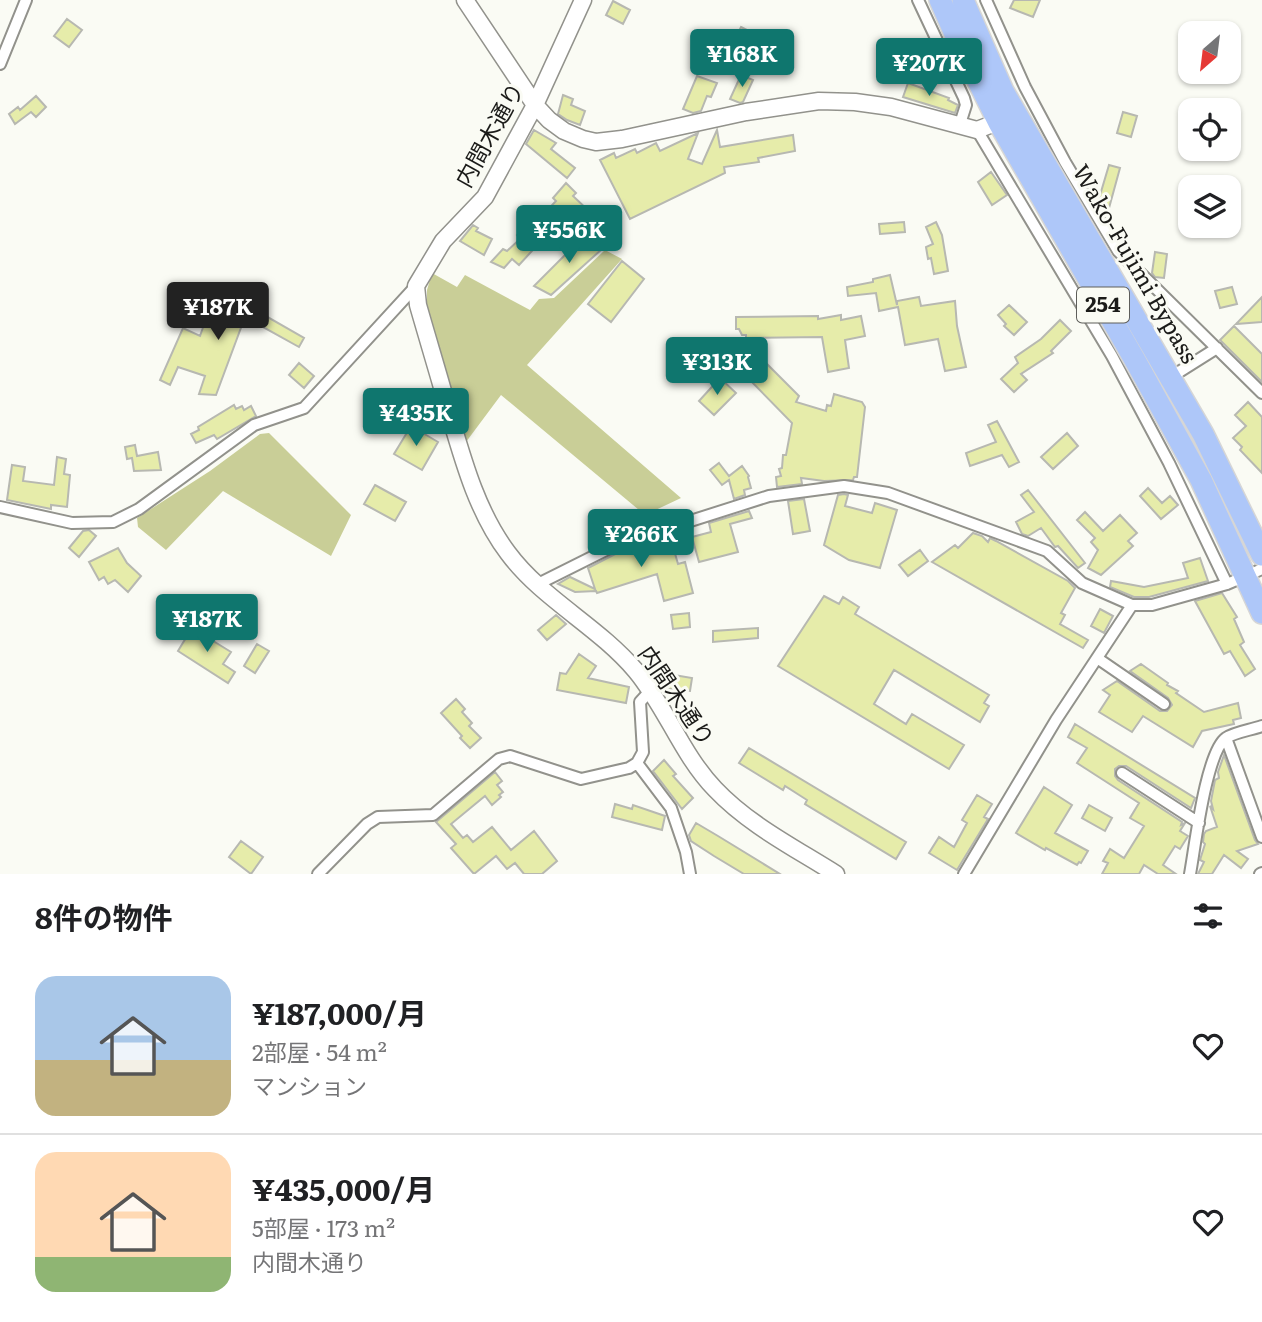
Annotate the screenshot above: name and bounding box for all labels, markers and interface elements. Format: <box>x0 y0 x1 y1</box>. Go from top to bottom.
north arrow <box>1178 21 1241 84</box>
map controls <box>1178 21 1241 238</box>
pin: ¥168K <box>693 29 791 89</box>
text: ¥168K <box>706 35 778 69</box>
pin: ¥207K <box>880 38 978 98</box>
text: ¥207K <box>892 44 966 78</box>
street label: 内間木通り <box>446 75 531 193</box>
button: locate <box>1178 98 1241 161</box>
street label: Wako-Fujimi Bypass <box>1066 157 1208 369</box>
button: layers <box>1178 175 1241 238</box>
pin: ¥556K <box>520 205 618 265</box>
text: ¥556K <box>532 211 606 245</box>
pin: ¥187K <box>169 282 267 342</box>
text: ¥187K <box>183 288 253 322</box>
road number: 254 <box>1077 288 1129 322</box>
pin: ¥313K <box>668 338 766 397</box>
text: ¥313K <box>682 343 752 377</box>
pin: ¥435K <box>367 388 465 448</box>
text: ¥435K <box>379 394 453 428</box>
pin: ¥266K <box>592 510 690 569</box>
text: ¥266K <box>604 515 678 549</box>
pin: ¥187K <box>158 594 256 654</box>
text: ¥187K <box>172 600 242 634</box>
street label: 内間木通り <box>631 638 724 752</box>
text: 8件の物件 <box>35 894 173 938</box>
icon: filters <box>1189 897 1227 935</box>
text: ¥187,000/月 <box>252 990 427 1034</box>
icon: home <box>91 1004 175 1088</box>
icon: heart <box>1189 1027 1227 1065</box>
text: 2部屋 · 54 m² <box>252 1034 387 1068</box>
text: マンション <box>252 1068 367 1102</box>
text: ¥435,000/月 <box>252 1166 435 1210</box>
icon: home <box>91 1180 175 1264</box>
icon: heart <box>1189 1203 1227 1241</box>
text: 5部屋 · 173 m² <box>252 1210 395 1244</box>
text: 内間木通り <box>252 1244 367 1278</box>

